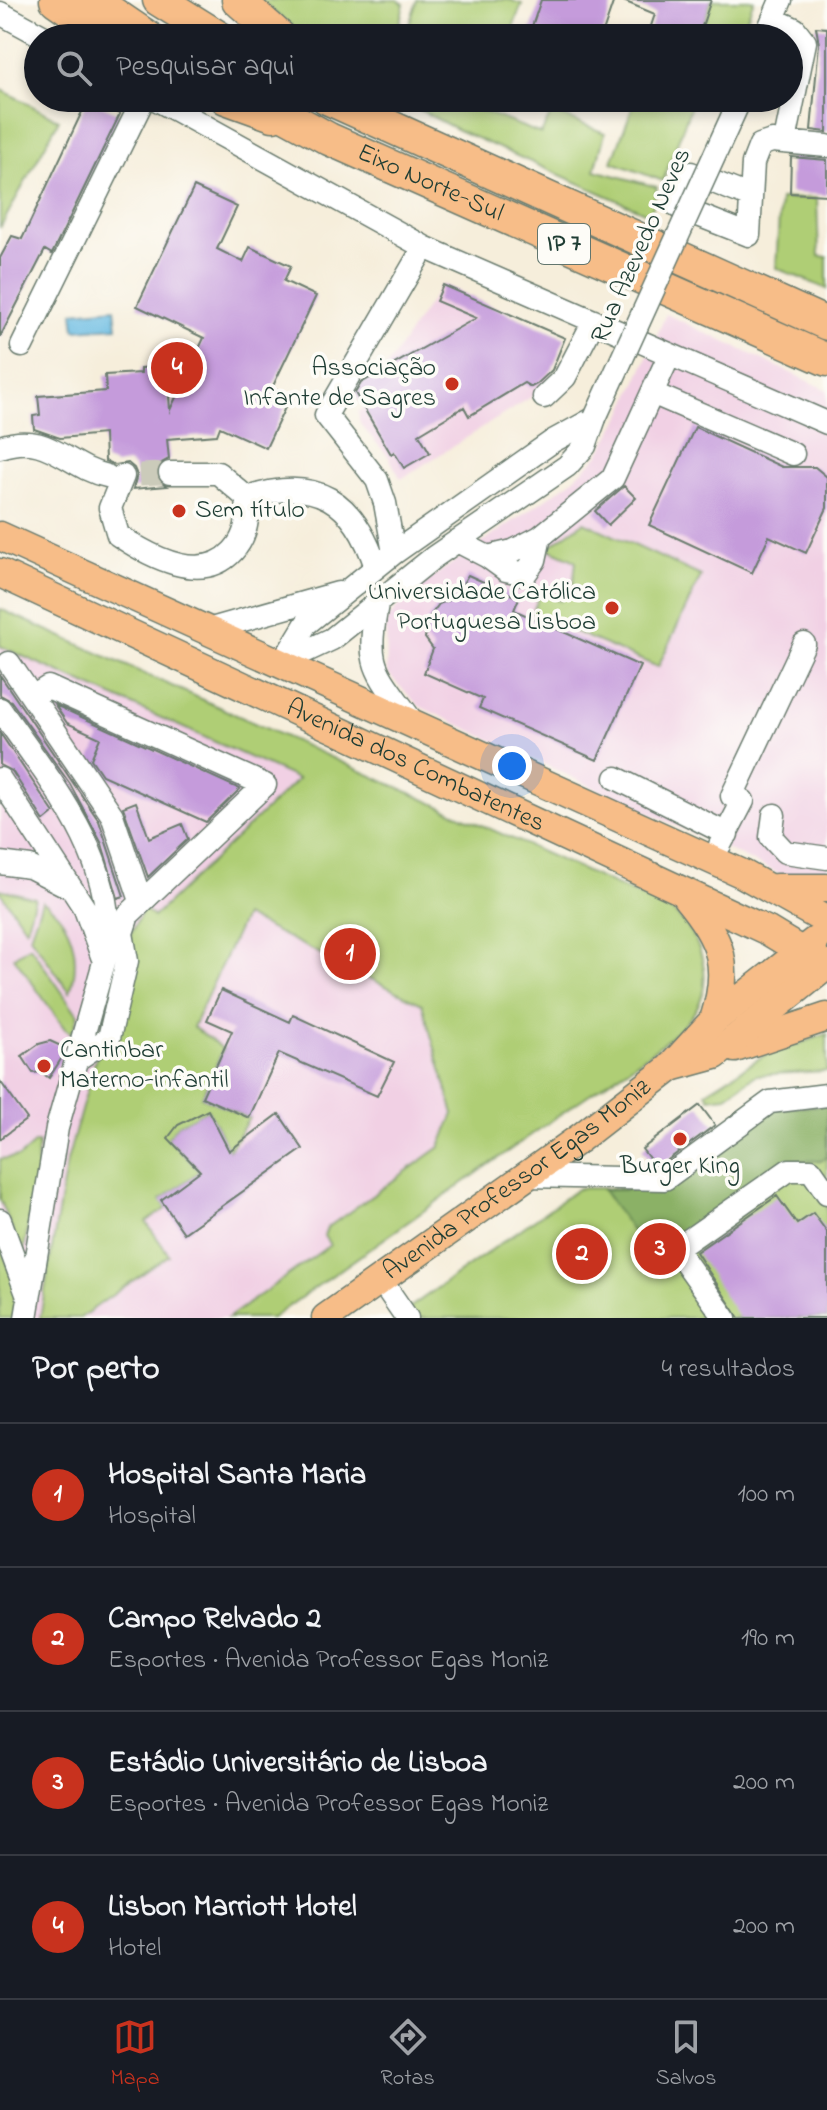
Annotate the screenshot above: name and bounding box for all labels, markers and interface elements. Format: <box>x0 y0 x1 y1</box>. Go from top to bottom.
search box <box>24 24 803 112</box>
icon: search <box>52 46 96 90</box>
text: Pesquisar aqui <box>116 46 295 90</box>
street label: Eixo Norte-Sul <box>351 135 509 233</box>
street label: Rua Azevedo Neves <box>582 142 702 350</box>
road number: IP 7 <box>538 224 590 264</box>
pin: 4 <box>151 338 203 398</box>
place label: Associação Infante de Sagres <box>243 350 436 418</box>
marker: Associação Infante de Sagres <box>443 375 461 393</box>
place label: Sem título <box>195 492 305 530</box>
marker: Sem título <box>170 502 188 520</box>
place label: Universidade Católica Portuguesa Lisboa <box>368 574 596 642</box>
marker: Universidade Católica Portuguesa Lisboa <box>603 599 621 617</box>
street label: Avenida dos Combatentes <box>279 690 551 843</box>
your location <box>492 746 532 786</box>
pin: 1 <box>324 924 376 984</box>
place label: Cantinbar Materno-infantil <box>60 1032 229 1100</box>
marker: Cantinbar Materno-infantil <box>35 1057 53 1075</box>
street label: Avenida Professor Egas Moniz <box>376 1070 660 1291</box>
marker: Burger King <box>671 1130 689 1148</box>
place label: Burger King <box>619 1148 740 1186</box>
pin: 3 <box>634 1219 686 1279</box>
pin: 2 <box>556 1224 608 1284</box>
text: Por perto <box>32 1345 160 1395</box>
text: 4 resultados <box>662 1351 795 1389</box>
text: Hospital Santa Maria <box>108 1454 366 1498</box>
text: 1 <box>54 1476 62 1514</box>
text: 100 m <box>738 1476 795 1514</box>
text: Hospital <box>108 1498 196 1536</box>
text: Campo Relvado 2 <box>108 1598 321 1642</box>
text: 2 <box>52 1620 64 1658</box>
text: 190 m <box>741 1620 795 1658</box>
text: Esportes · Avenida Professor Egas Moniz <box>108 1642 548 1680</box>
text: Estádio Universitário de Lisboa <box>108 1742 487 1786</box>
text: 3 <box>53 1764 63 1802</box>
text: 200 m <box>733 1764 795 1802</box>
text: Esportes · Avenida Professor Egas Moniz <box>108 1786 548 1824</box>
text: Lisbon Marriott Hotel <box>108 1886 357 1930</box>
text: 4 <box>53 1908 63 1946</box>
text: 200 m <box>733 1908 795 1946</box>
text: Hotel <box>108 1930 161 1968</box>
tab: Mapa <box>110 2015 160 2095</box>
tab: Rotas <box>381 2015 435 2095</box>
tab: Salvos <box>656 2015 716 2095</box>

